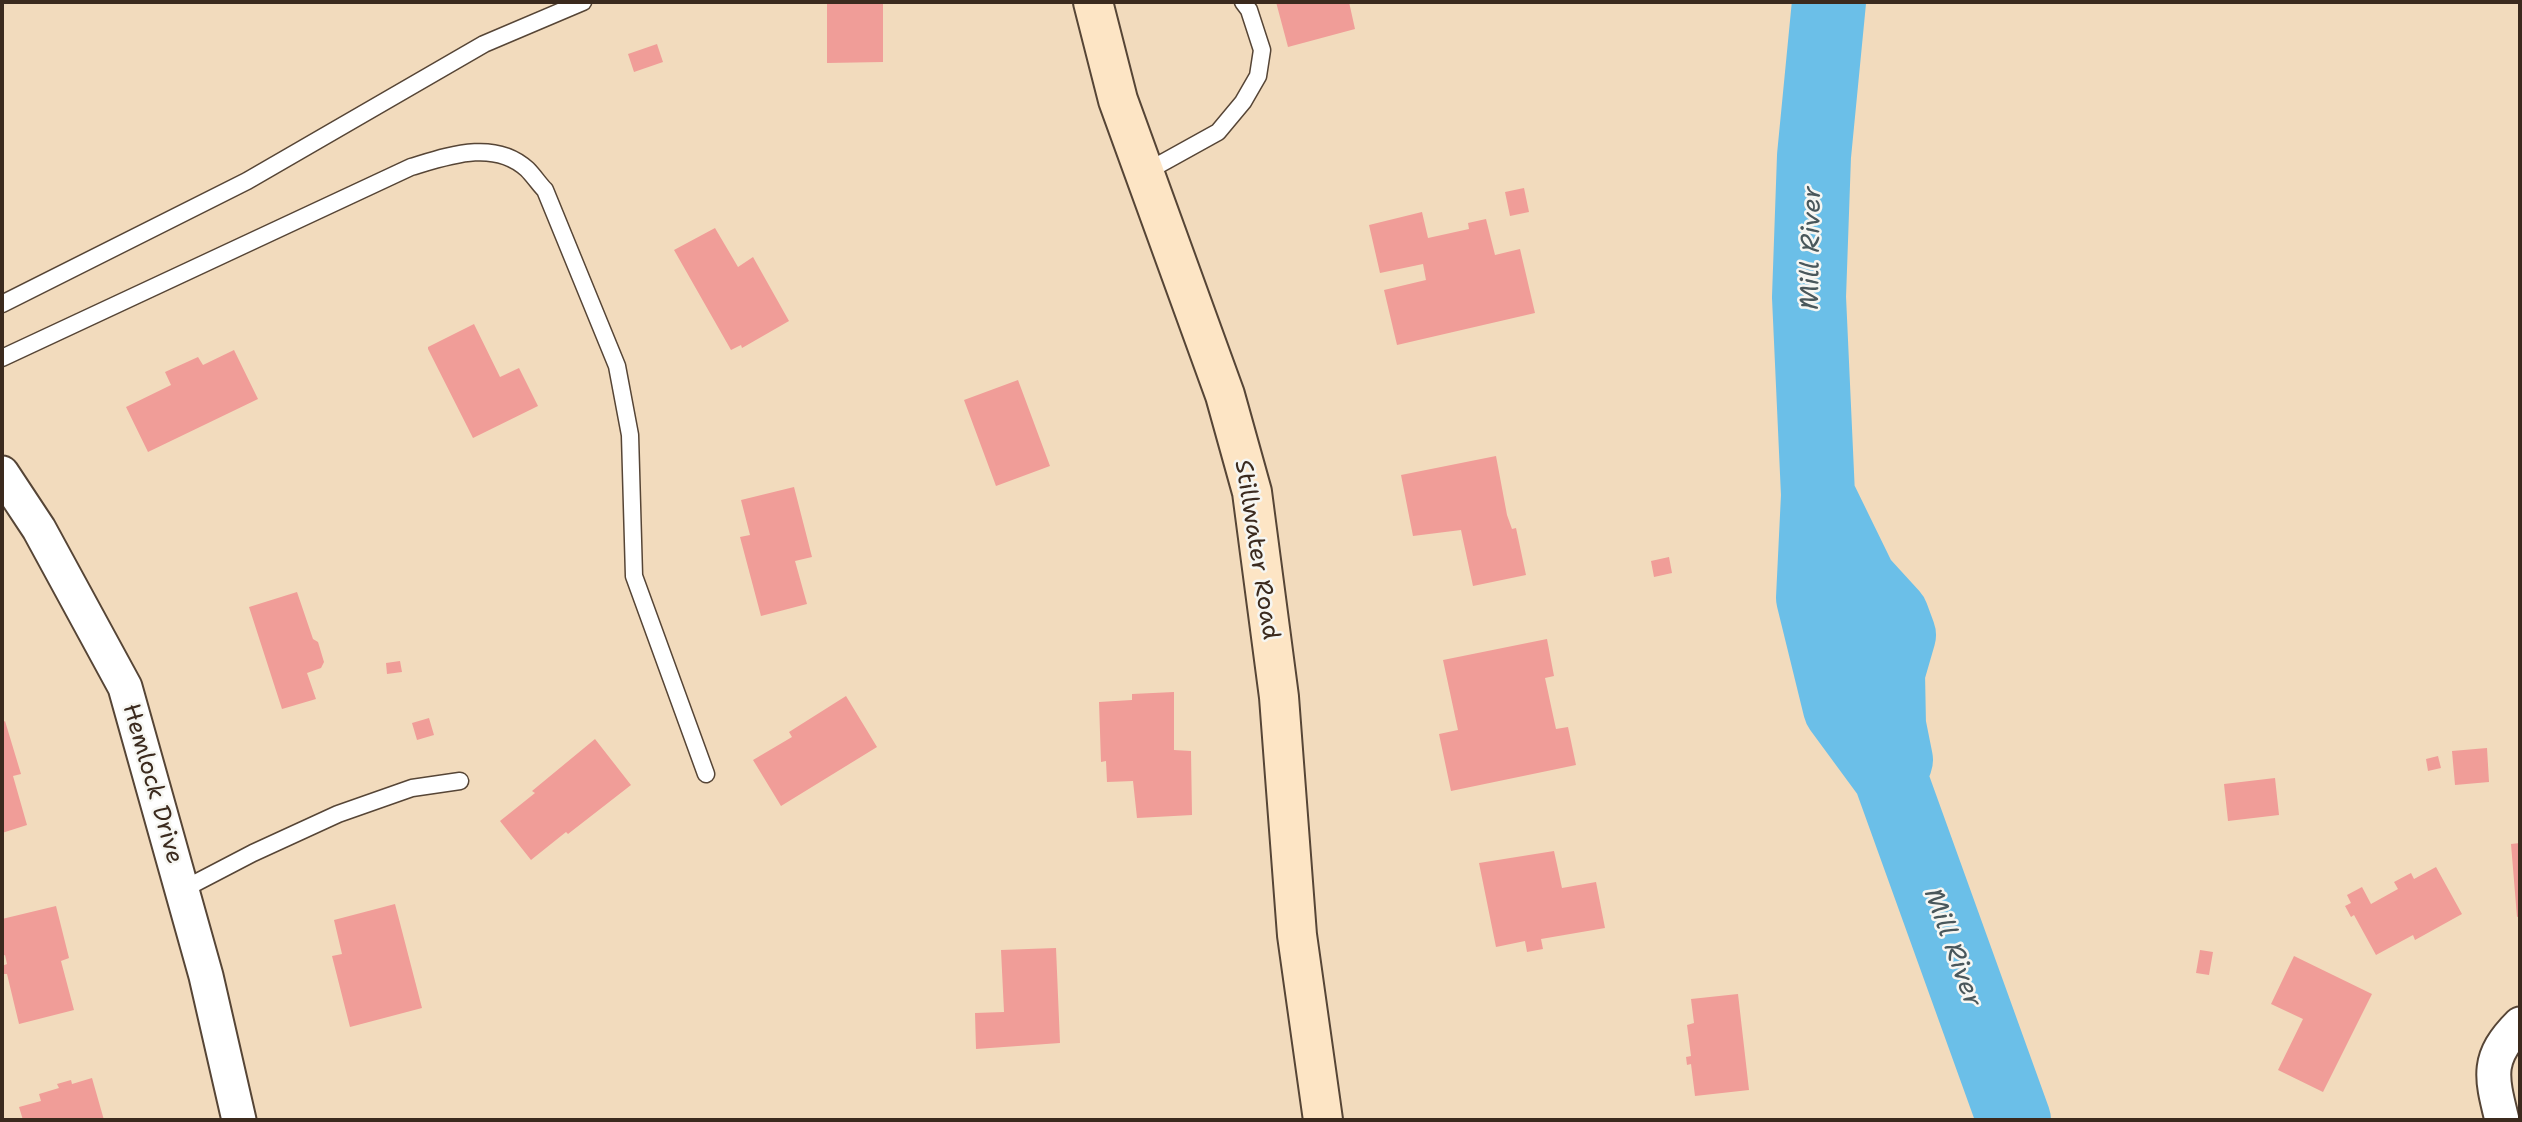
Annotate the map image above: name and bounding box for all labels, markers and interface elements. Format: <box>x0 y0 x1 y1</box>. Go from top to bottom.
water label: Mill River <box>1795 186 1829 310</box>
street label: Stillwater Road <box>1228 458 1284 642</box>
street label: Hemlock Drive <box>115 701 189 867</box>
water label: Mill River <box>1916 884 1988 1012</box>

